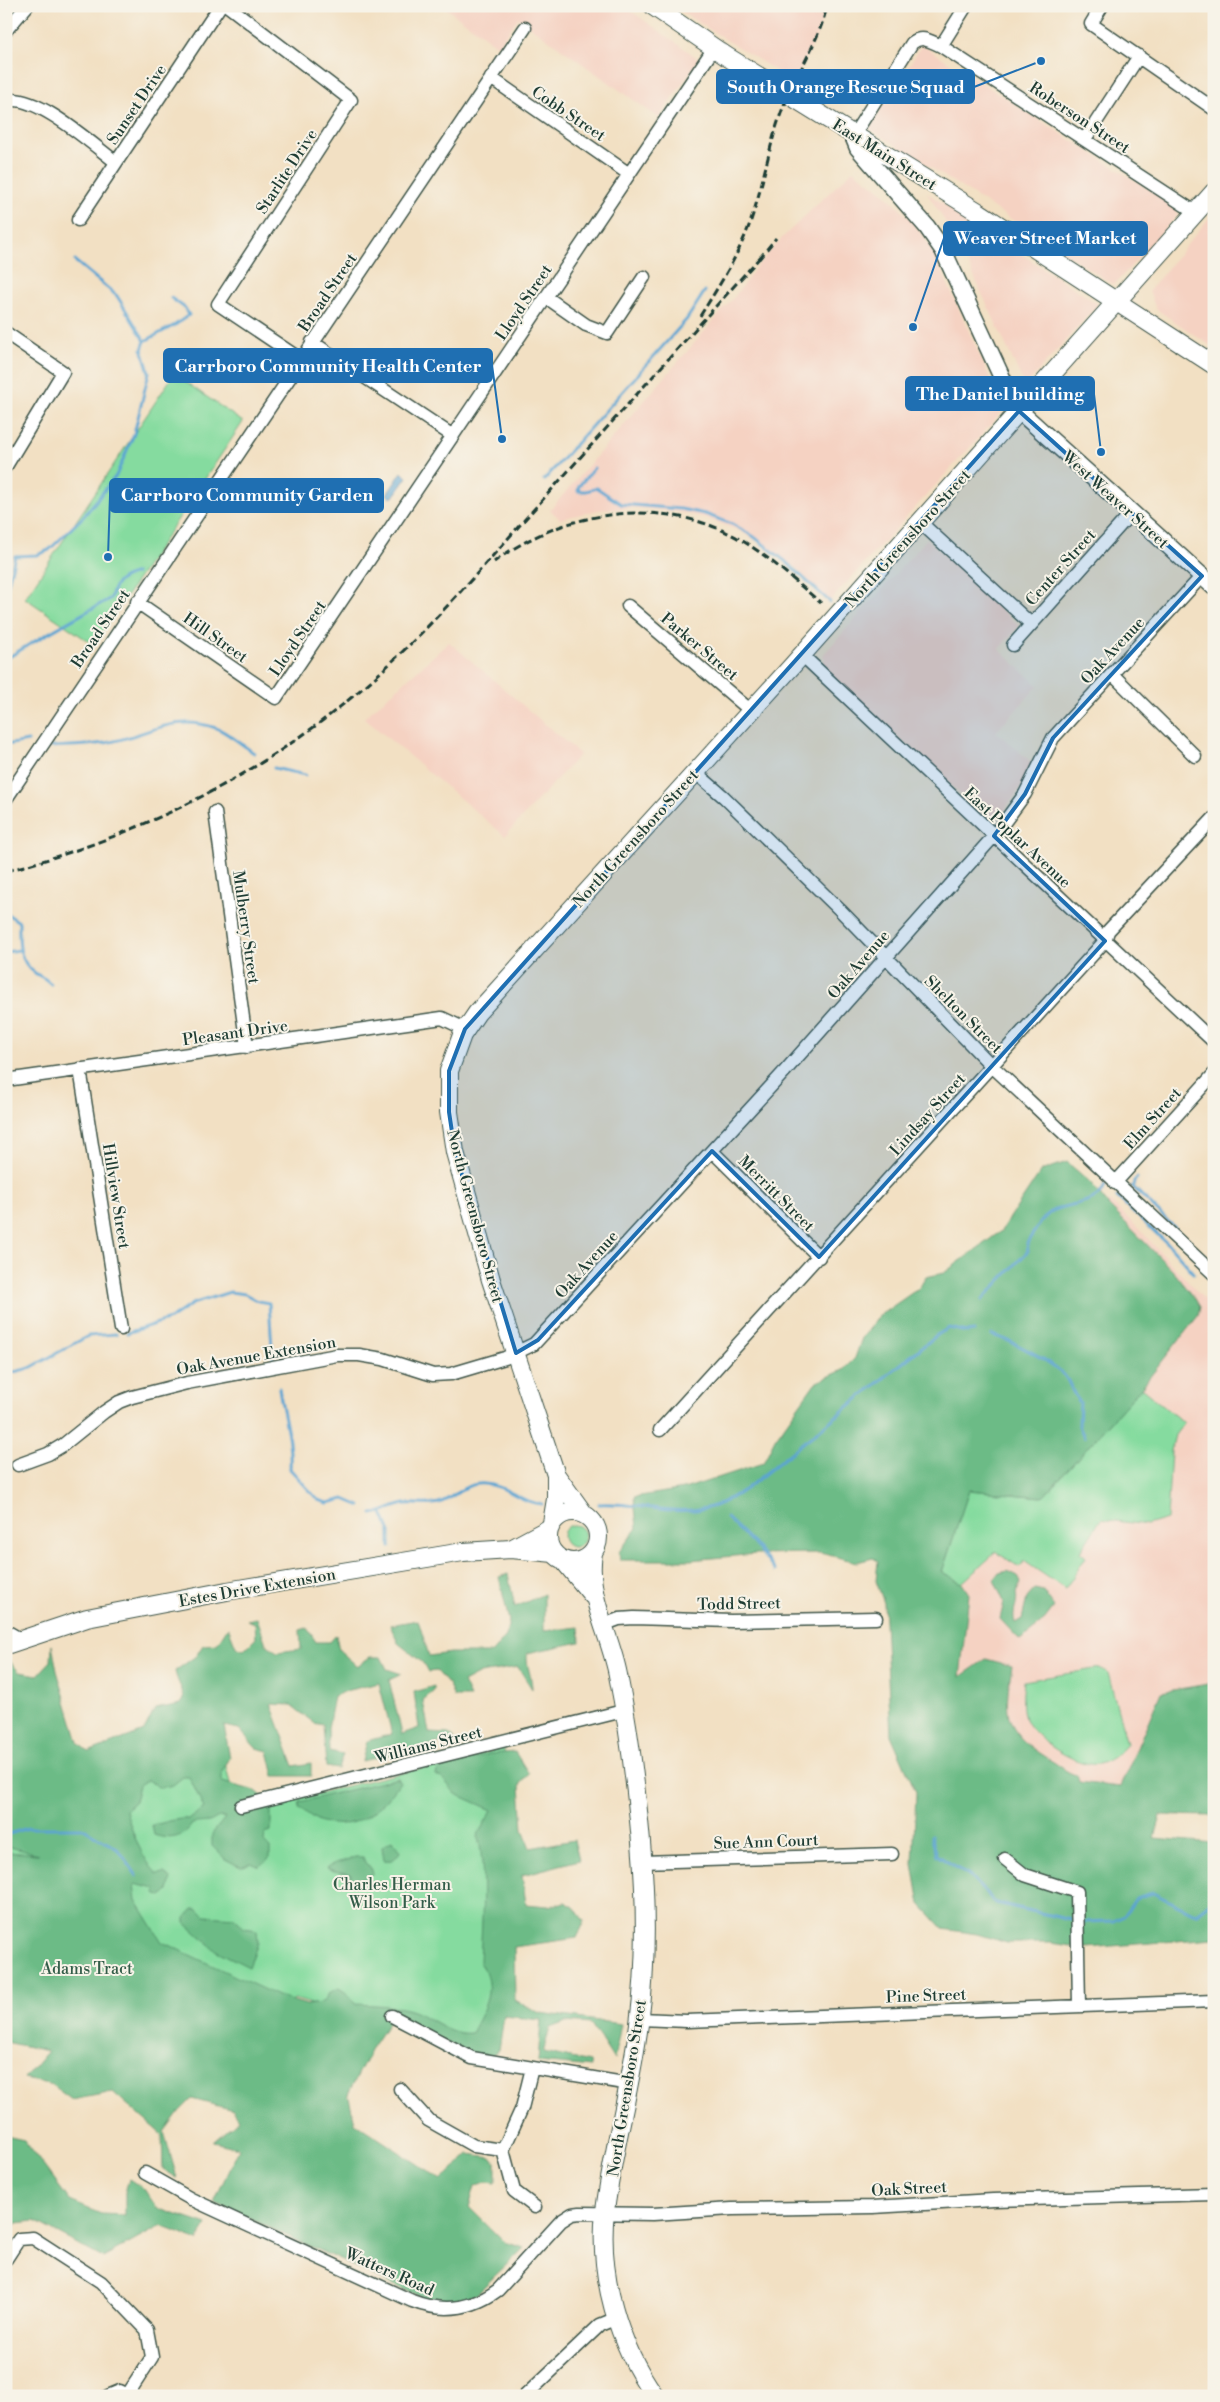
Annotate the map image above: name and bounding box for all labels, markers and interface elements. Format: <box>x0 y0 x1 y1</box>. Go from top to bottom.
street label: Sunset Drive <box>103 61 171 149</box>
callout: South Orange Rescue Squad <box>717 70 974 103</box>
text: South Orange Rescue Squad <box>727 76 965 99</box>
street label: Roberson Street <box>1025 78 1134 158</box>
street label: Cobb Street <box>528 82 610 146</box>
street label: East Main Street <box>829 115 941 195</box>
street label: Starlite Drive <box>252 125 322 218</box>
callout: Weaver Street Market <box>944 222 1147 255</box>
text: Weaver Street Market <box>953 227 1137 250</box>
street label: Broad Street <box>294 249 362 337</box>
street label: Lloyd Street <box>491 260 557 344</box>
callout: Carrboro Community Health Center <box>164 349 492 382</box>
text: Carrboro Community Health Center <box>174 355 482 378</box>
callout: The Daniel building <box>906 377 1094 410</box>
text: The Daniel building <box>916 383 1085 406</box>
street label: West Weaver Street <box>1057 446 1173 553</box>
street label: North Greensboro Street <box>841 465 975 612</box>
callout: Carrboro Community Garden <box>110 479 383 512</box>
text: Carrboro Community Garden <box>121 484 373 507</box>
street label: Center Street <box>1021 525 1100 610</box>
street label: Broad Street <box>67 585 135 673</box>
street label: Lloyd Street <box>265 596 331 680</box>
street label: Hill Street <box>179 608 252 668</box>
street label: Parker Street <box>657 609 742 685</box>
street label: Oak Avenue <box>1076 613 1149 689</box>
street label: North Greensboro Street <box>569 765 703 912</box>
street label: East Poplar Avenue <box>960 783 1075 892</box>
street label: Mulberry Street <box>228 869 264 986</box>
street label: Oak Avenue <box>823 926 894 1003</box>
street label: Shelton Street <box>920 971 1007 1058</box>
street label: Pleasant Drive <box>181 1016 289 1050</box>
street label: Lindsay Street <box>886 1069 970 1160</box>
street label: Elm Street <box>1120 1083 1186 1154</box>
street label: North Greensboro Street <box>442 1127 508 1305</box>
street label: Hillview Street <box>98 1142 134 1251</box>
street label: Merritt Street <box>734 1151 819 1236</box>
street label: Oak Avenue <box>551 1226 623 1303</box>
street label: Oak Avenue Extension <box>175 1332 338 1380</box>
street label: Estes Drive Extension <box>177 1564 338 1612</box>
street label: Todd Street <box>697 1593 781 1615</box>
street label: Williams Street <box>372 1722 484 1768</box>
street label: Sue Ann Court <box>713 1830 819 1854</box>
park label: Charles Herman Wilson Park <box>333 1875 452 1913</box>
park label: Adams Tract <box>40 1959 133 1979</box>
street label: Pine Street <box>885 1985 967 2007</box>
street label: North Greensboro Street <box>603 1998 651 2178</box>
street label: Oak Street <box>871 2177 948 2201</box>
street label: Watters Road <box>341 2243 437 2300</box>

